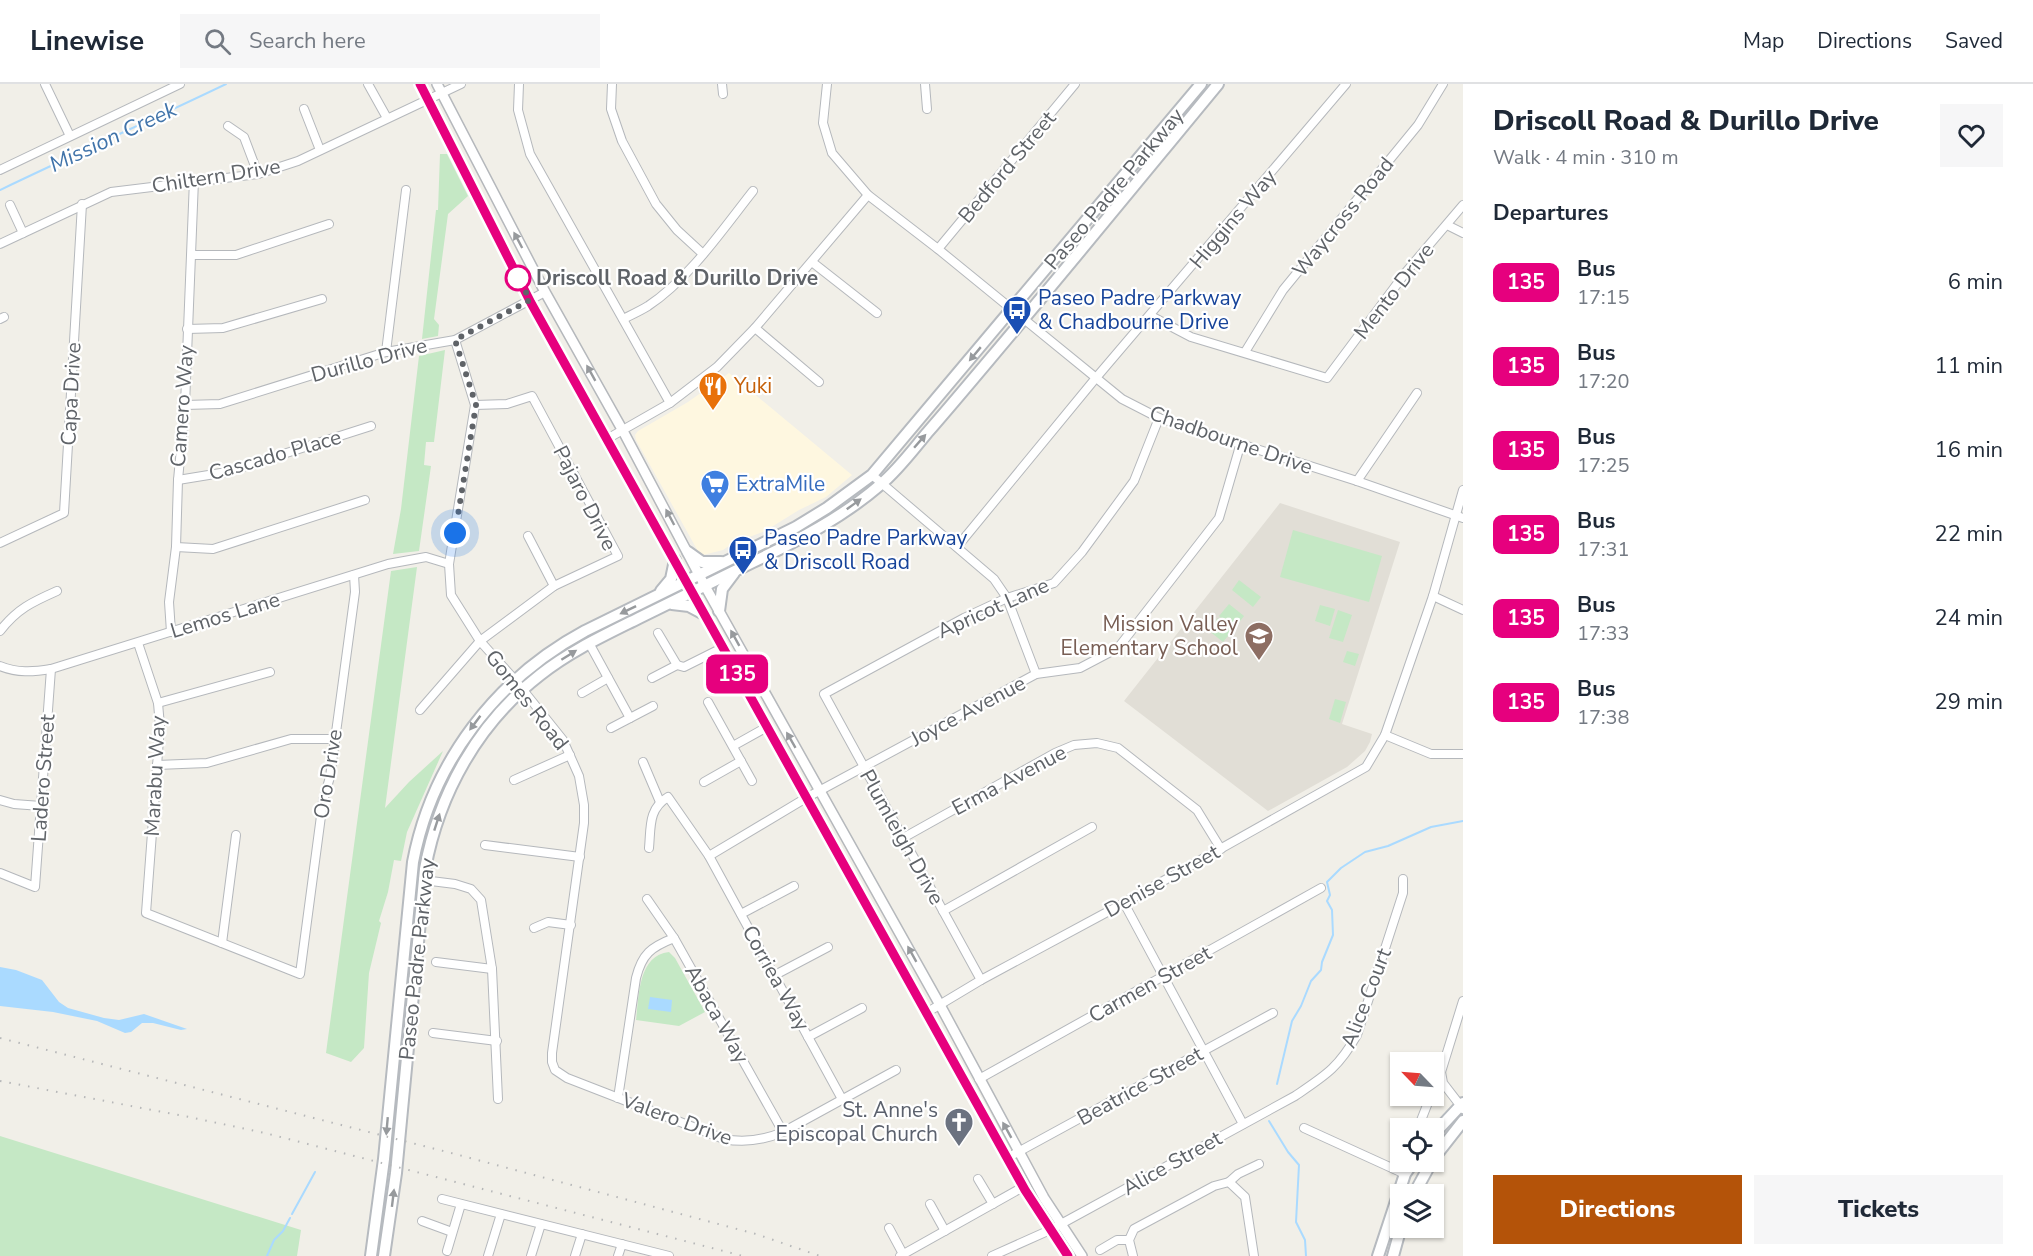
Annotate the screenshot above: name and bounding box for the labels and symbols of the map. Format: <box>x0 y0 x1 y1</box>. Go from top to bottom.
water label: Mission Creek <box>44 94 183 180</box>
street label: Paseo Padre Parkway <box>1038 102 1190 276</box>
street label: Bedford Street <box>952 105 1063 229</box>
street label: Waycross Road <box>1286 151 1400 283</box>
street label: Chiltern Drive <box>150 152 282 200</box>
street label: Higgins Way <box>1183 163 1283 275</box>
one-way arrow <box>513 231 523 248</box>
street label: Mento Drive <box>1348 237 1440 345</box>
place label: Driscoll Road & Durillo Drive <box>536 264 818 292</box>
marker: Driscoll Road & Durillo Drive <box>505 265 531 291</box>
place label: Paseo Padre Parkway & Chadbourne Drive <box>1038 284 1241 336</box>
bus stop icon: Paseo Padre Parkway & Chadbourne Drive <box>1001 294 1033 336</box>
street label: Durillo Drive <box>308 331 430 389</box>
street label: Capa Drive <box>54 342 88 446</box>
street label: Camero Way <box>164 344 200 468</box>
one-way arrow <box>968 346 981 362</box>
one-way arrow <box>586 364 596 381</box>
restaurant icon: Yuki <box>697 370 729 412</box>
place label: Yuki <box>733 372 772 400</box>
street label: Chadbourne Drive <box>1146 399 1316 481</box>
street label: Cascado Place <box>206 423 344 487</box>
one-way arrow <box>914 433 927 449</box>
street label: Pajaro Drive <box>547 441 623 555</box>
supermarket icon: ExtraMile <box>699 468 731 510</box>
place label: ExtraMile <box>736 470 825 498</box>
one-way arrow <box>846 498 862 510</box>
one-way arrow <box>665 508 675 525</box>
your location <box>440 518 470 548</box>
place label: Paseo Padre Parkway & Driscoll Road <box>764 524 967 576</box>
bus stop icon: Paseo Padre Parkway & Driscoll Road <box>727 534 759 576</box>
street label: Apricot Lane <box>933 571 1053 645</box>
street label: Lemos Lane <box>167 585 283 645</box>
one-way arrow <box>620 605 637 614</box>
place label: Mission Valley Elementary School <box>1060 610 1239 662</box>
school or university icon: Mission Valley Elementary School <box>1243 620 1275 662</box>
one-way arrow <box>730 629 740 646</box>
street label: Gomes Road <box>479 644 575 756</box>
one-way arrow <box>561 649 577 660</box>
line badge: 135 <box>702 654 771 694</box>
street label: Joyce Avenue <box>905 669 1030 754</box>
street label: Ladero Street <box>25 713 61 843</box>
street label: Marabu Way <box>138 715 172 837</box>
one-way arrow <box>469 715 482 731</box>
street label: Oro Drive <box>307 727 349 821</box>
one-way arrow <box>786 732 797 748</box>
street label: Erma Avenue <box>947 738 1071 822</box>
street label: Plumleigh Drive <box>853 764 951 910</box>
one-way arrow <box>433 813 442 831</box>
street label: Denise Street <box>1099 838 1225 924</box>
street label: Paseo Padre Parkway <box>392 856 442 1062</box>
street label: Corriea Way <box>736 920 817 1036</box>
street label: Carmen Street <box>1084 938 1217 1029</box>
street label: Alice Court <box>1334 943 1398 1052</box>
one-way arrow <box>907 945 917 962</box>
street label: Abaca Way <box>678 960 756 1068</box>
street label: Beatrice Street <box>1072 1040 1208 1132</box>
north arrow <box>1390 1052 1444 1106</box>
street label: Valero Drive <box>617 1086 736 1152</box>
place label: St. Anne's Episcopal Church <box>775 1096 938 1148</box>
church icon: St. Anne's Episcopal Church <box>943 1106 975 1148</box>
one-way arrow <box>382 1116 392 1135</box>
one-way arrow <box>1002 1121 1012 1138</box>
street label: Alice Street <box>1117 1124 1227 1202</box>
one-way arrow <box>388 1189 397 1208</box>

